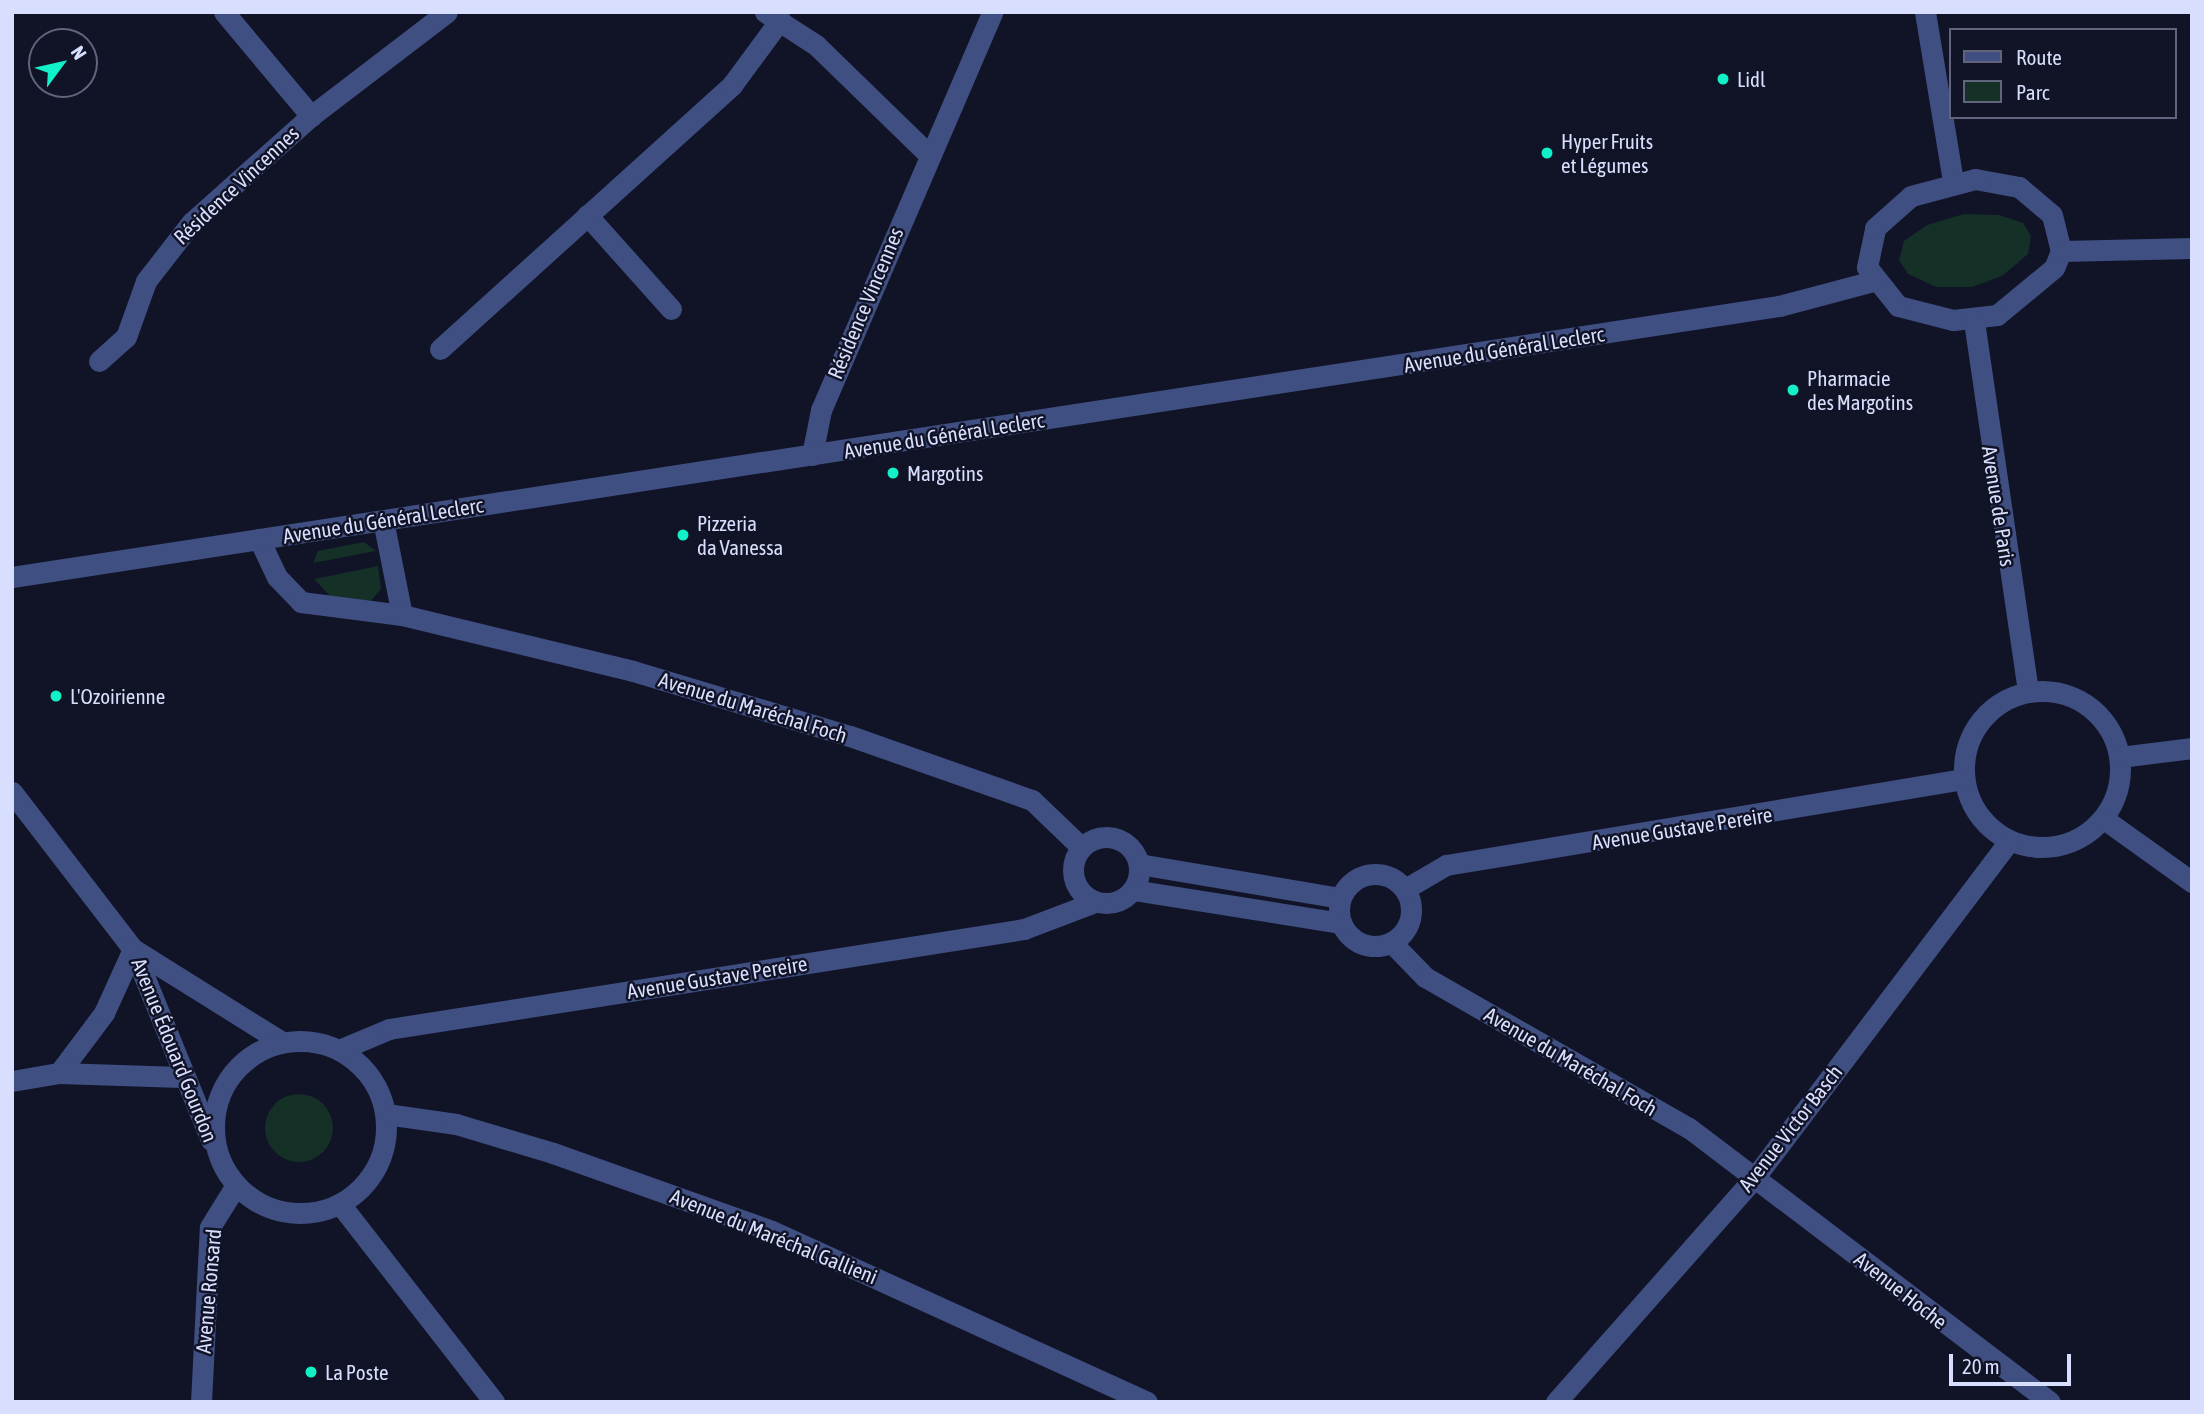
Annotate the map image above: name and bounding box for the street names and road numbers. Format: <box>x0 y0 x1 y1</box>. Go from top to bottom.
street label: Résidence Vincennes <box>168 121 304 249</box>
street label: Résidence Vincennes <box>822 223 908 383</box>
street label: Avenue du Général Leclerc <box>1402 321 1606 377</box>
street label: Avenue du Général Leclerc <box>842 407 1046 463</box>
street label: Avenue de Paris <box>1977 444 2021 568</box>
street label: Avenue du Général Leclerc <box>281 492 485 548</box>
street label: Avenue du Maréchal Foch <box>656 666 850 748</box>
street label: Avenue Gustave Pereire <box>1590 801 1774 855</box>
street label: Avenue Gustave Pereire <box>625 950 809 1004</box>
street label: Avenue Édouard Gourdon <box>127 954 223 1146</box>
street label: Avenue du Maréchal Foch <box>1480 1001 1662 1121</box>
street label: Avenue Victor Basch <box>1733 1060 1847 1196</box>
street label: Avenue du Maréchal Gallieni <box>667 1183 881 1289</box>
street label: Avenue Ronsard <box>190 1228 226 1354</box>
street label: Avenue Hoche <box>1850 1246 1952 1334</box>

